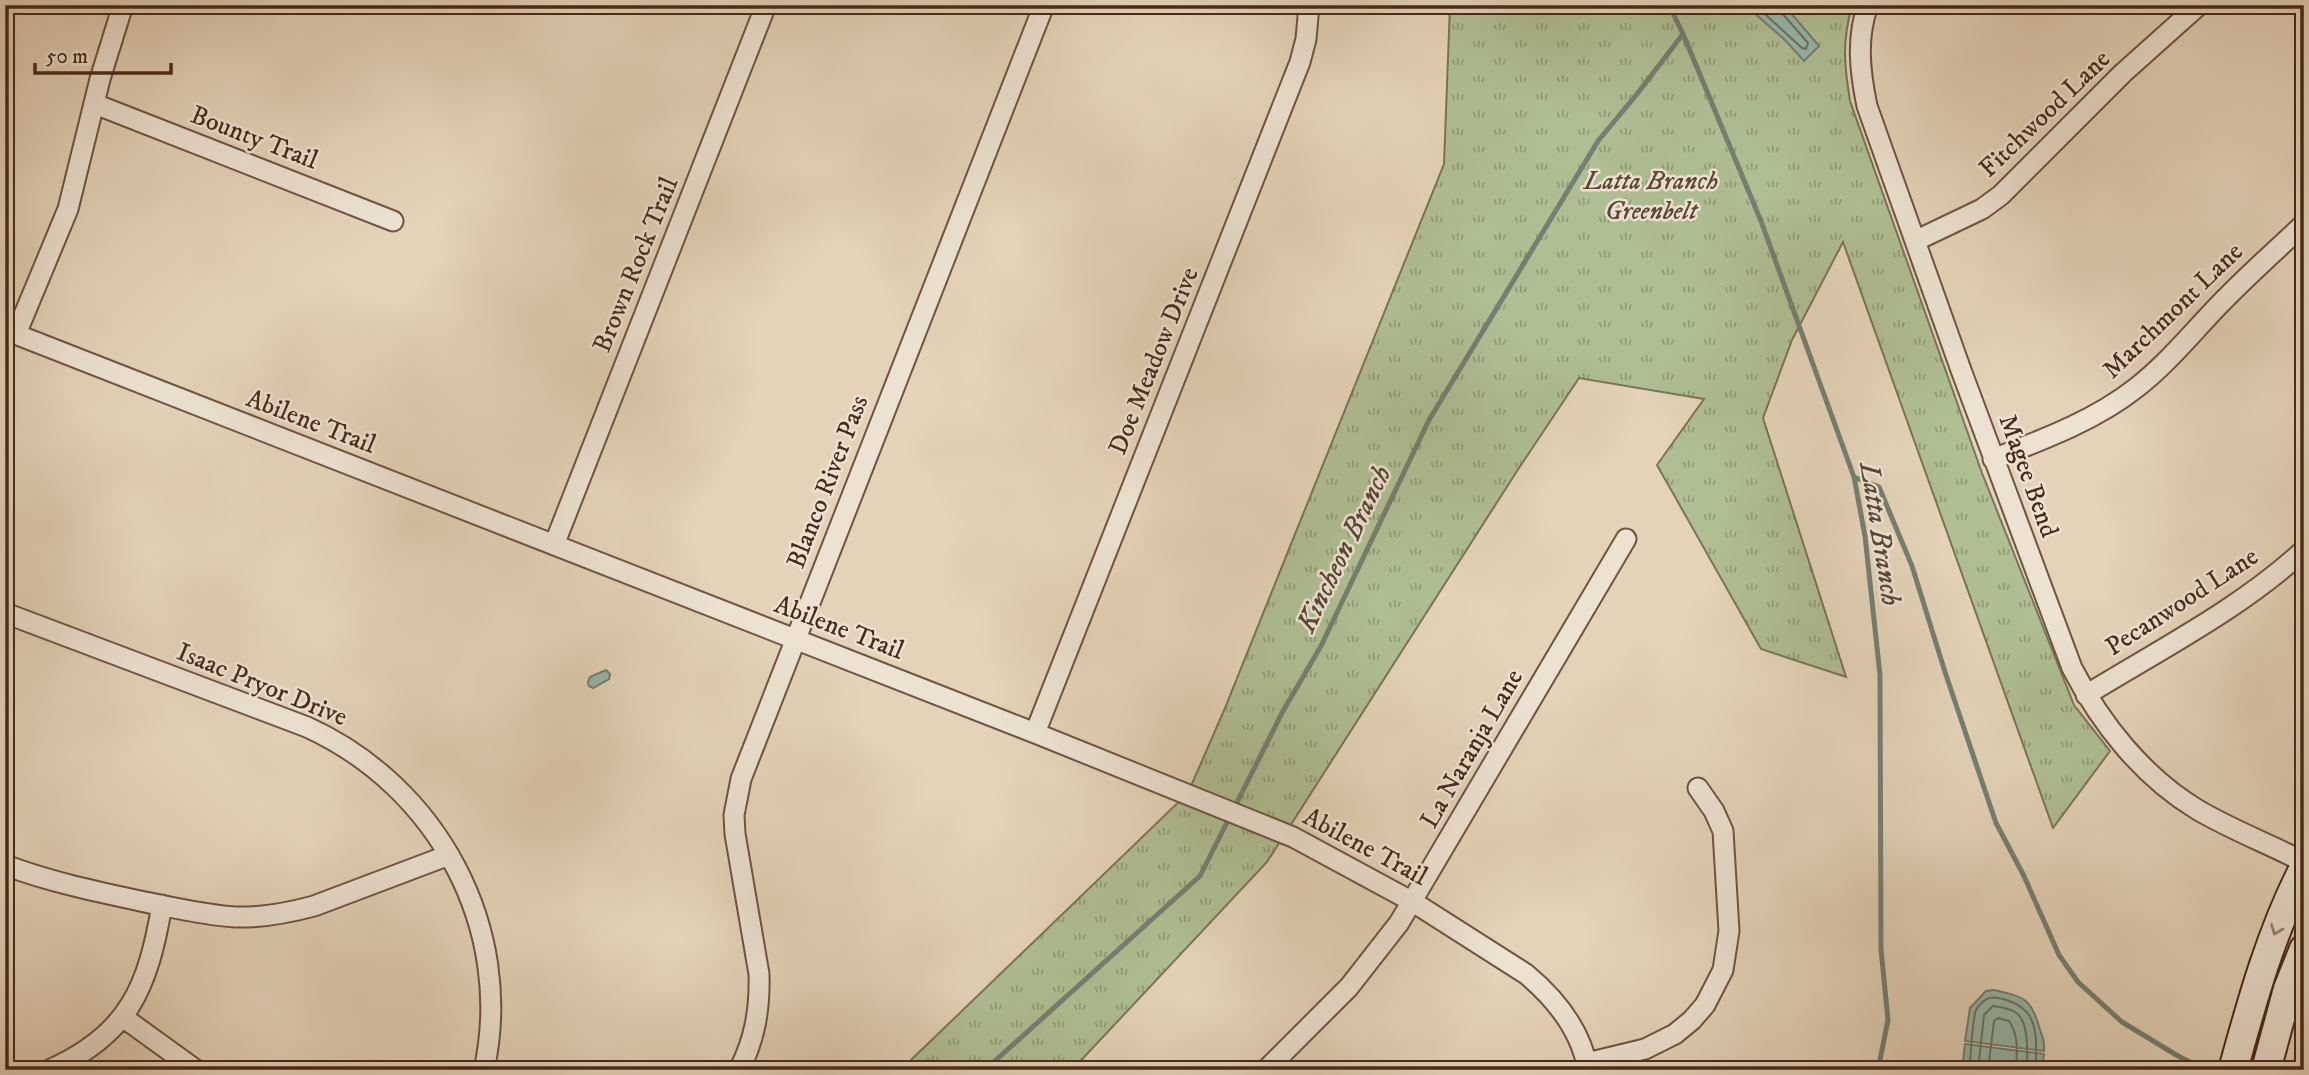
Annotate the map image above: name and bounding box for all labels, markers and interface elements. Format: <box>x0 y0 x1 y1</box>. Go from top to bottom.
scale bar <box>35 32 172 76</box>
street label: Fitchwood Lane <box>1972 43 2118 185</box>
text: 50 m <box>46 44 88 70</box>
street label: Bounty Trail <box>186 99 322 177</box>
park label: Latta Branch Greenbelt <box>1582 165 1718 228</box>
street label: Brown Rock Trail <box>586 172 686 357</box>
street label: Marchmont Lane <box>2096 236 2250 386</box>
street label: Doe Meadow Drive <box>1101 262 1207 460</box>
street label: Abilene Trail <box>242 382 381 462</box>
street label: Blanco River Pass <box>780 391 876 573</box>
street label: Magee Bend <box>1991 410 2065 542</box>
water label: Latta Branch <box>1851 458 1909 608</box>
water label: Kincheon Branch <box>1288 460 1399 639</box>
street label: Pecanwood Lane <box>2099 540 2265 664</box>
street label: Abilene Trail <box>770 588 909 668</box>
street label: Isaac Pryor Drive <box>172 636 352 734</box>
street label: La Naranja Lane <box>1413 664 1531 834</box>
street label: Abilene Trail <box>1297 801 1433 894</box>
one-way arrow <box>2271 923 2285 935</box>

